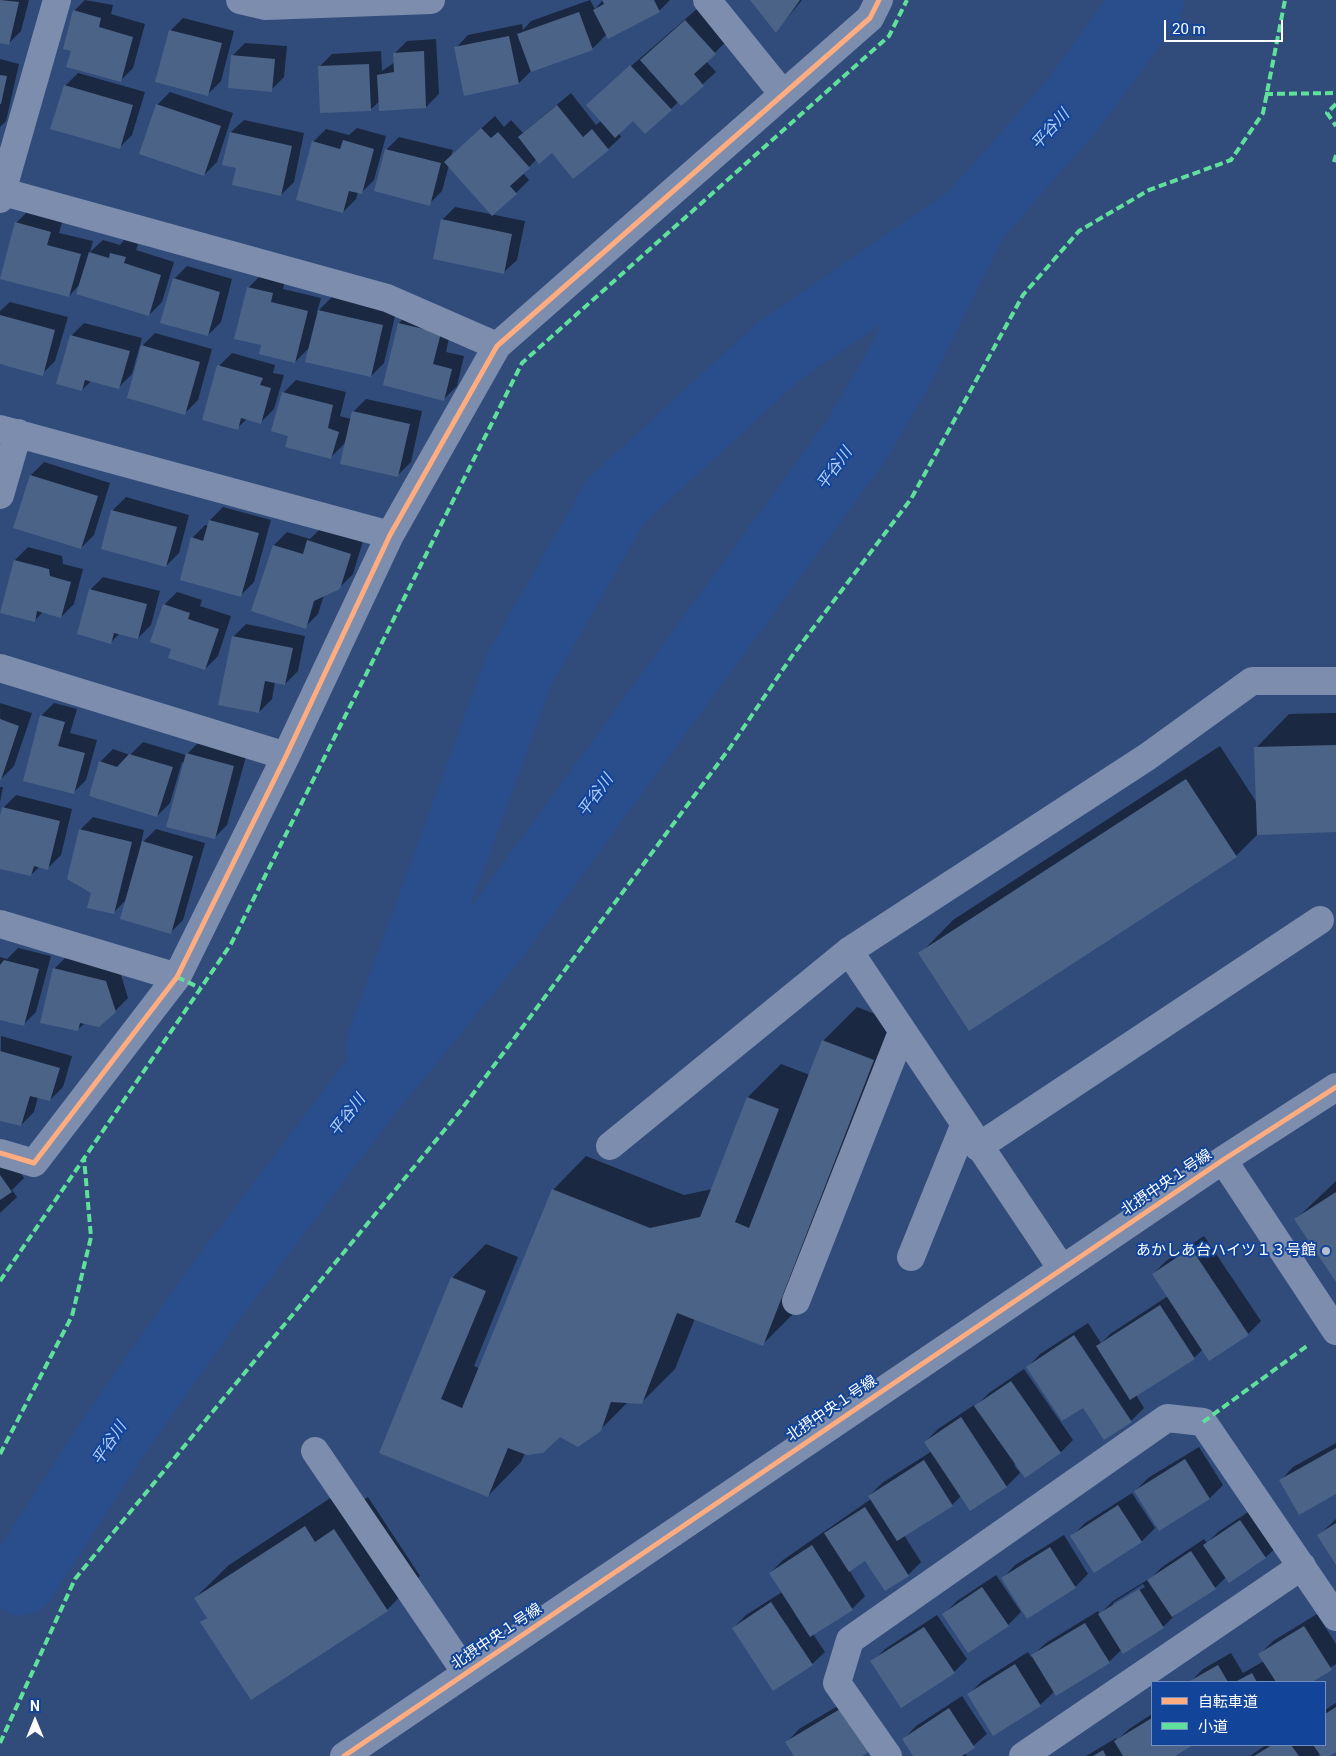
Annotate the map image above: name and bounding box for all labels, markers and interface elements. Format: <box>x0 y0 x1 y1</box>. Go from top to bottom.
scale bar <box>1166 10 1285 42</box>
text: 20 m <box>1172 20 1206 38</box>
water label: 平谷川 <box>1028 106 1074 154</box>
water label: 平谷川 <box>813 444 857 494</box>
water label: 平谷川 <box>574 771 618 821</box>
water label: 平谷川 <box>326 1091 370 1141</box>
street label: 北摂中央１号線 <box>1118 1146 1216 1220</box>
place label: あかしあ台ハイツ１３号館 <box>1136 1242 1316 1260</box>
marker: あかしあ台ハイツ１３号館 <box>1320 1245 1332 1257</box>
street label: 北摂中央１号線 <box>783 1372 881 1446</box>
water label: 平谷川 <box>89 1419 131 1469</box>
street label: 北摂中央１号線 <box>448 1600 546 1674</box>
legend <box>1151 1681 1326 1746</box>
text: 自転車道 <box>1198 1693 1258 1711</box>
north arrow <box>10 1696 60 1746</box>
text: N <box>30 1698 40 1714</box>
text: 小道 <box>1198 1718 1228 1736</box>

